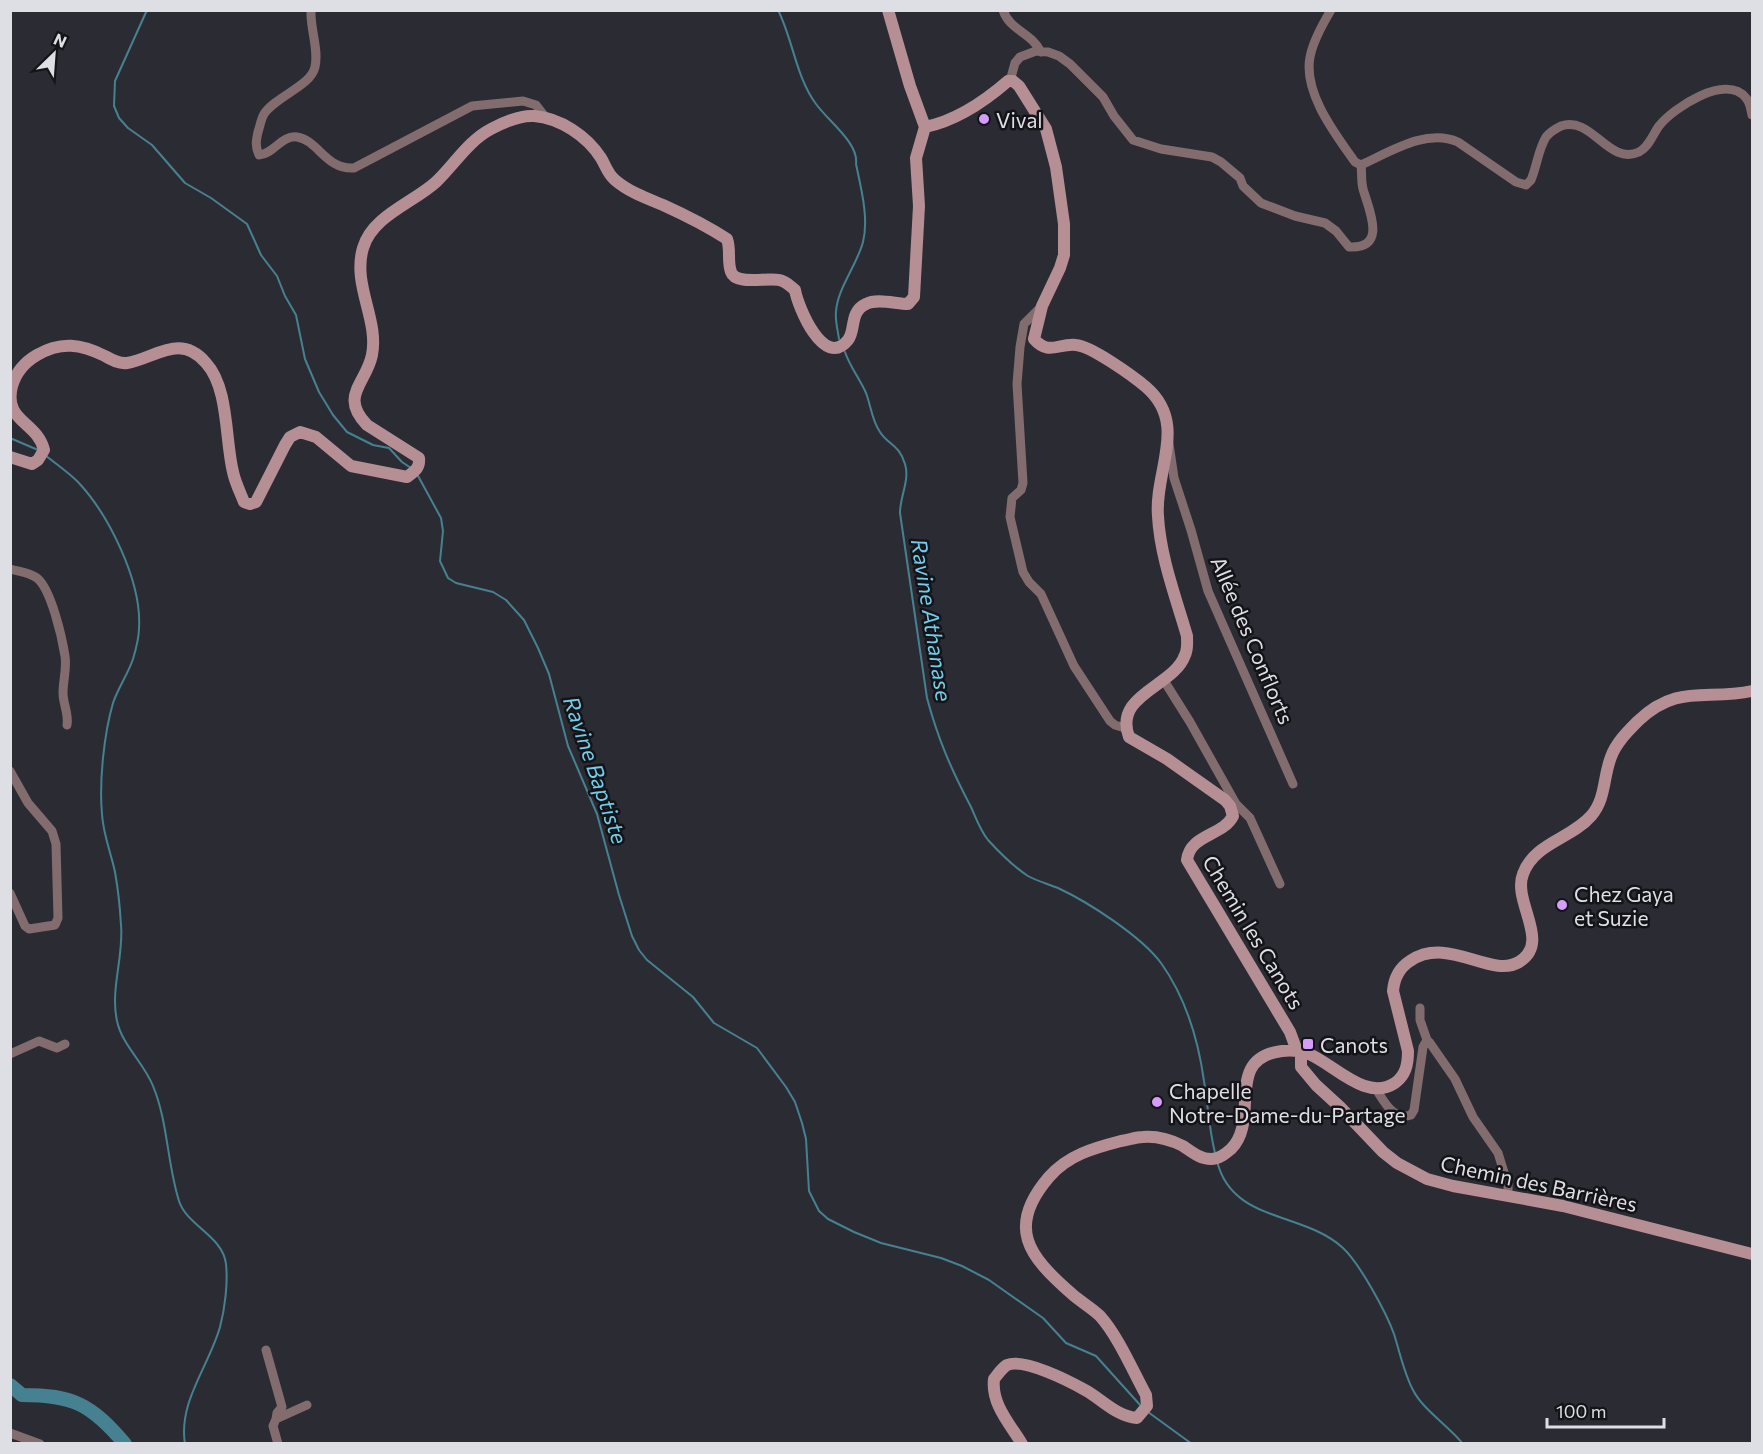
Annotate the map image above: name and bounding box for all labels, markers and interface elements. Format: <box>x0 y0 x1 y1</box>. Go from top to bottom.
north arrow <box>24 24 84 84</box>
text: N <box>51 29 70 51</box>
place label: Vival <box>996 107 1043 132</box>
marker: Vival <box>977 112 991 126</box>
water label: Ravine Athanase <box>906 537 958 704</box>
street label: Allée des Conflorts <box>1206 552 1300 728</box>
water label: Ravine Baptiste <box>558 693 634 848</box>
street label: Chemin les Canots <box>1198 850 1310 1014</box>
place label: Chez Gaya et Suzie <box>1574 881 1674 930</box>
marker: Chez Gaya et Suzie <box>1555 898 1569 912</box>
place label: Canots <box>1320 1032 1388 1057</box>
marker: Canots <box>1301 1037 1315 1051</box>
place label: Chapelle Notre-Dame-du-Partage <box>1169 1078 1406 1127</box>
marker: Chapelle Notre-Dame-du-Partage <box>1150 1095 1164 1109</box>
street label: Chemin des Barrières <box>1438 1150 1640 1216</box>
scale bar <box>1547 1391 1664 1429</box>
text: 100 m <box>1556 1400 1606 1422</box>

